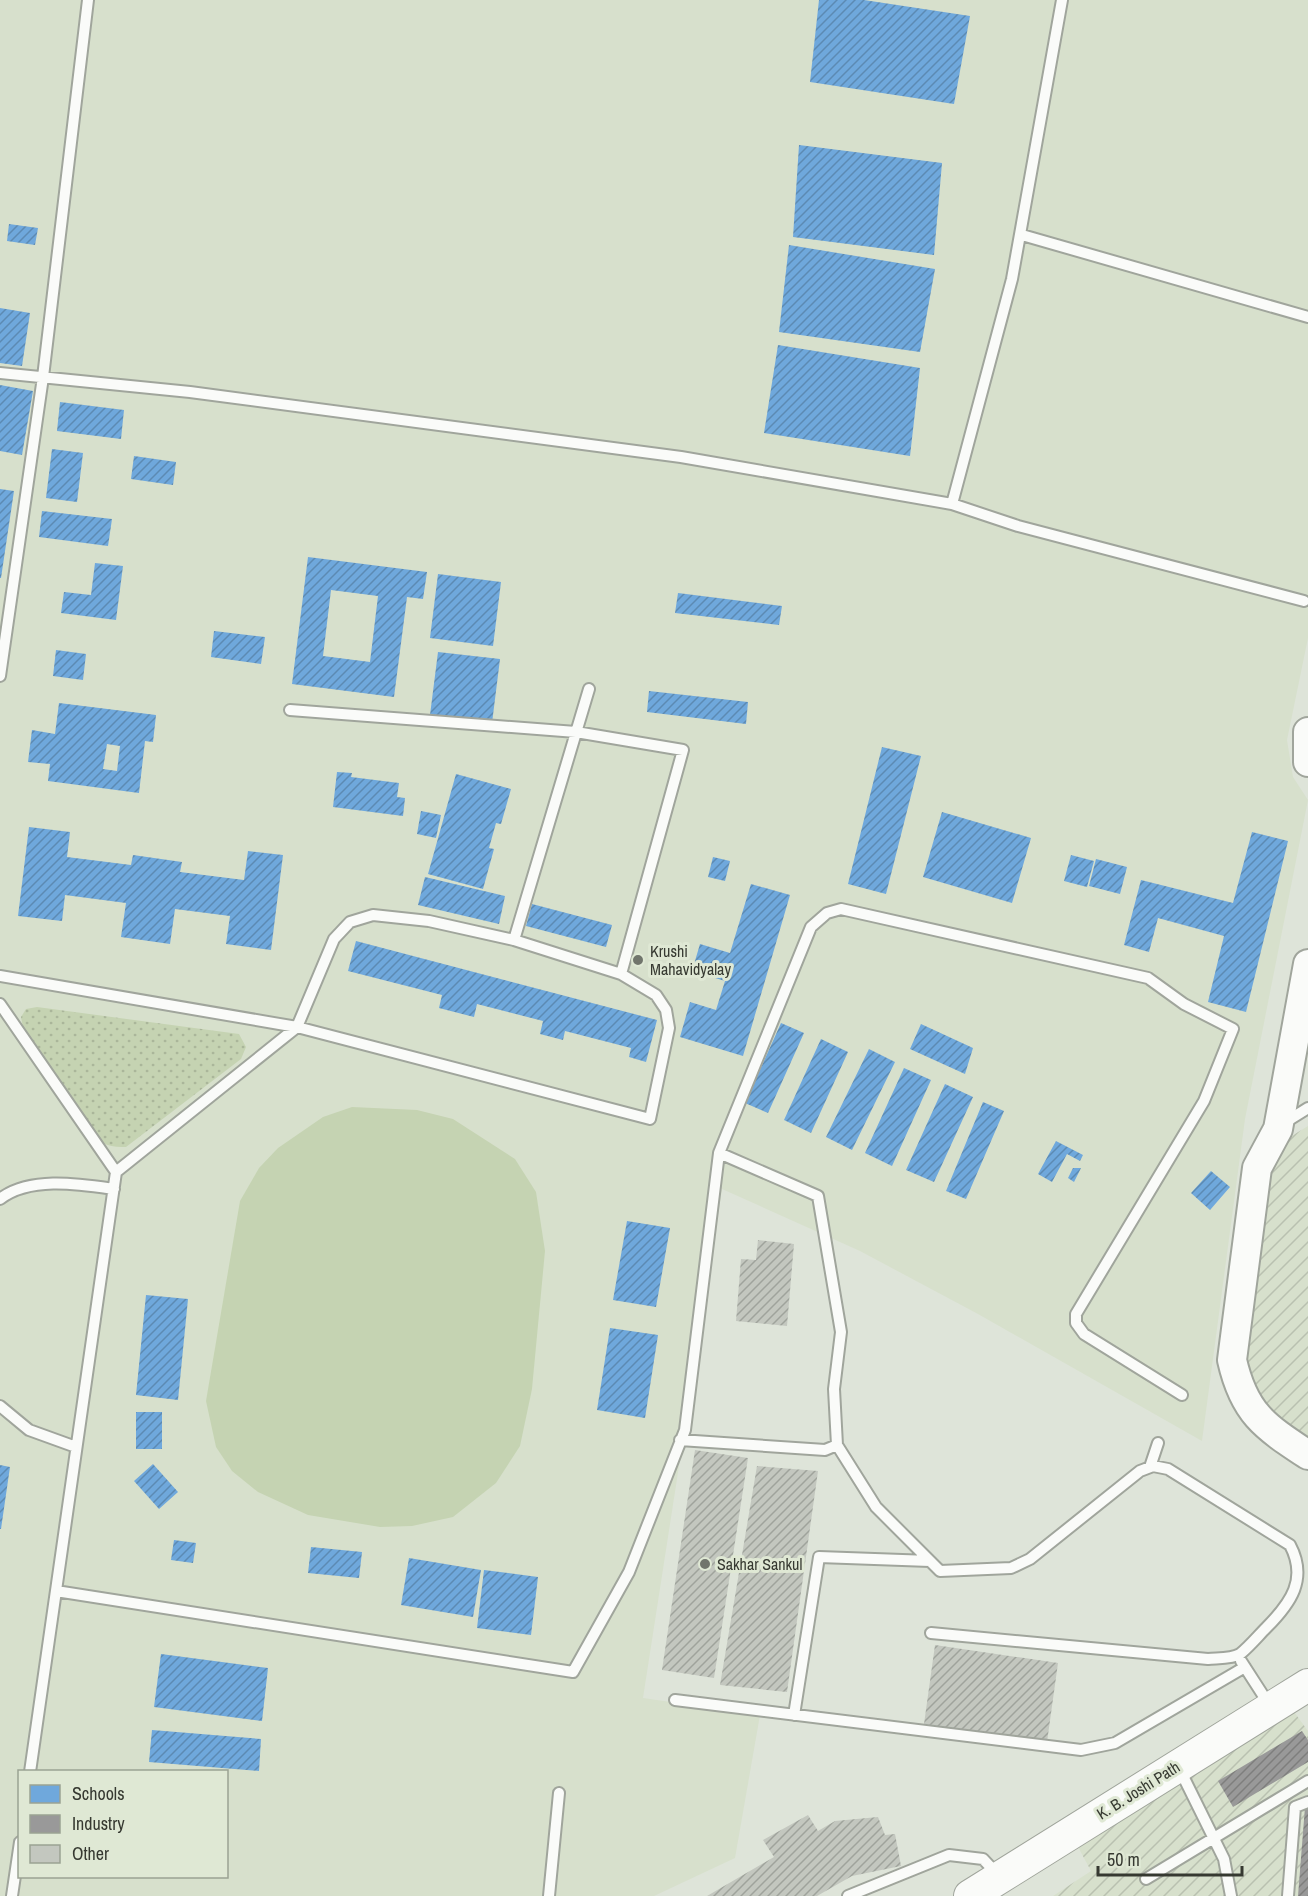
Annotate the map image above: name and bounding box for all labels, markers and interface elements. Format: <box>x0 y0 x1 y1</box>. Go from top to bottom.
place label: Krushi Mahavidyalay <box>650 940 731 980</box>
marker: Krushi Mahavidyalay <box>631 953 645 967</box>
place label: Sakhar Sankul <box>717 1553 802 1575</box>
marker: Sakhar Sankul <box>698 1557 712 1571</box>
street label: K. B. Joshi Path <box>1092 1756 1184 1824</box>
legend <box>18 1770 228 1878</box>
text: Schools <box>72 1781 125 1806</box>
text: Industry <box>72 1811 125 1836</box>
scale bar <box>1098 1839 1242 1877</box>
text: Other <box>72 1841 109 1866</box>
text: 50 m <box>1107 1847 1140 1872</box>

